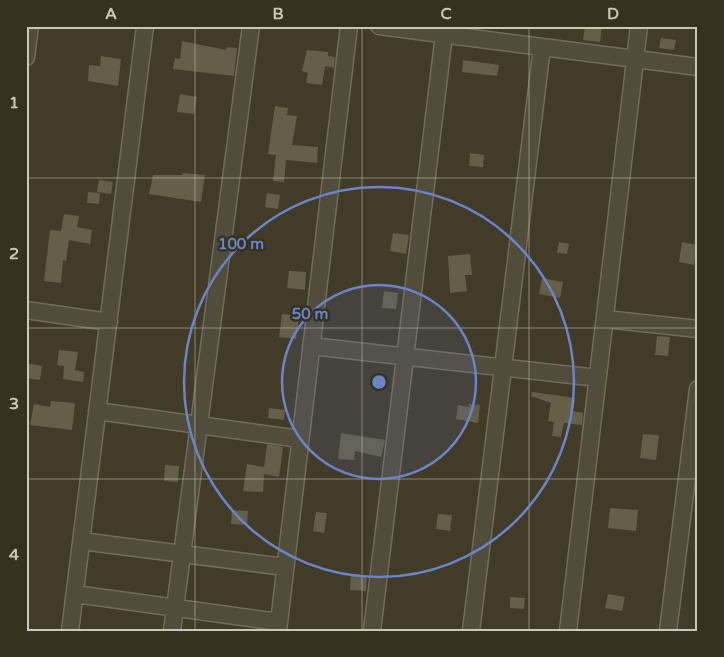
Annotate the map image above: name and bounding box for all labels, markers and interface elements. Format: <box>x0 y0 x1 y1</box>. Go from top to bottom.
text: A <box>105 4 117 24</box>
text: B <box>272 4 284 24</box>
text: C <box>440 4 452 24</box>
text: D <box>607 4 619 24</box>
text: 1 <box>9 93 19 113</box>
text: 100 m <box>218 235 264 253</box>
text: 2 <box>9 244 19 264</box>
text: 50 m <box>292 305 328 323</box>
centre of rings <box>370 373 388 391</box>
text: 3 <box>9 394 19 414</box>
text: 4 <box>9 545 19 565</box>

